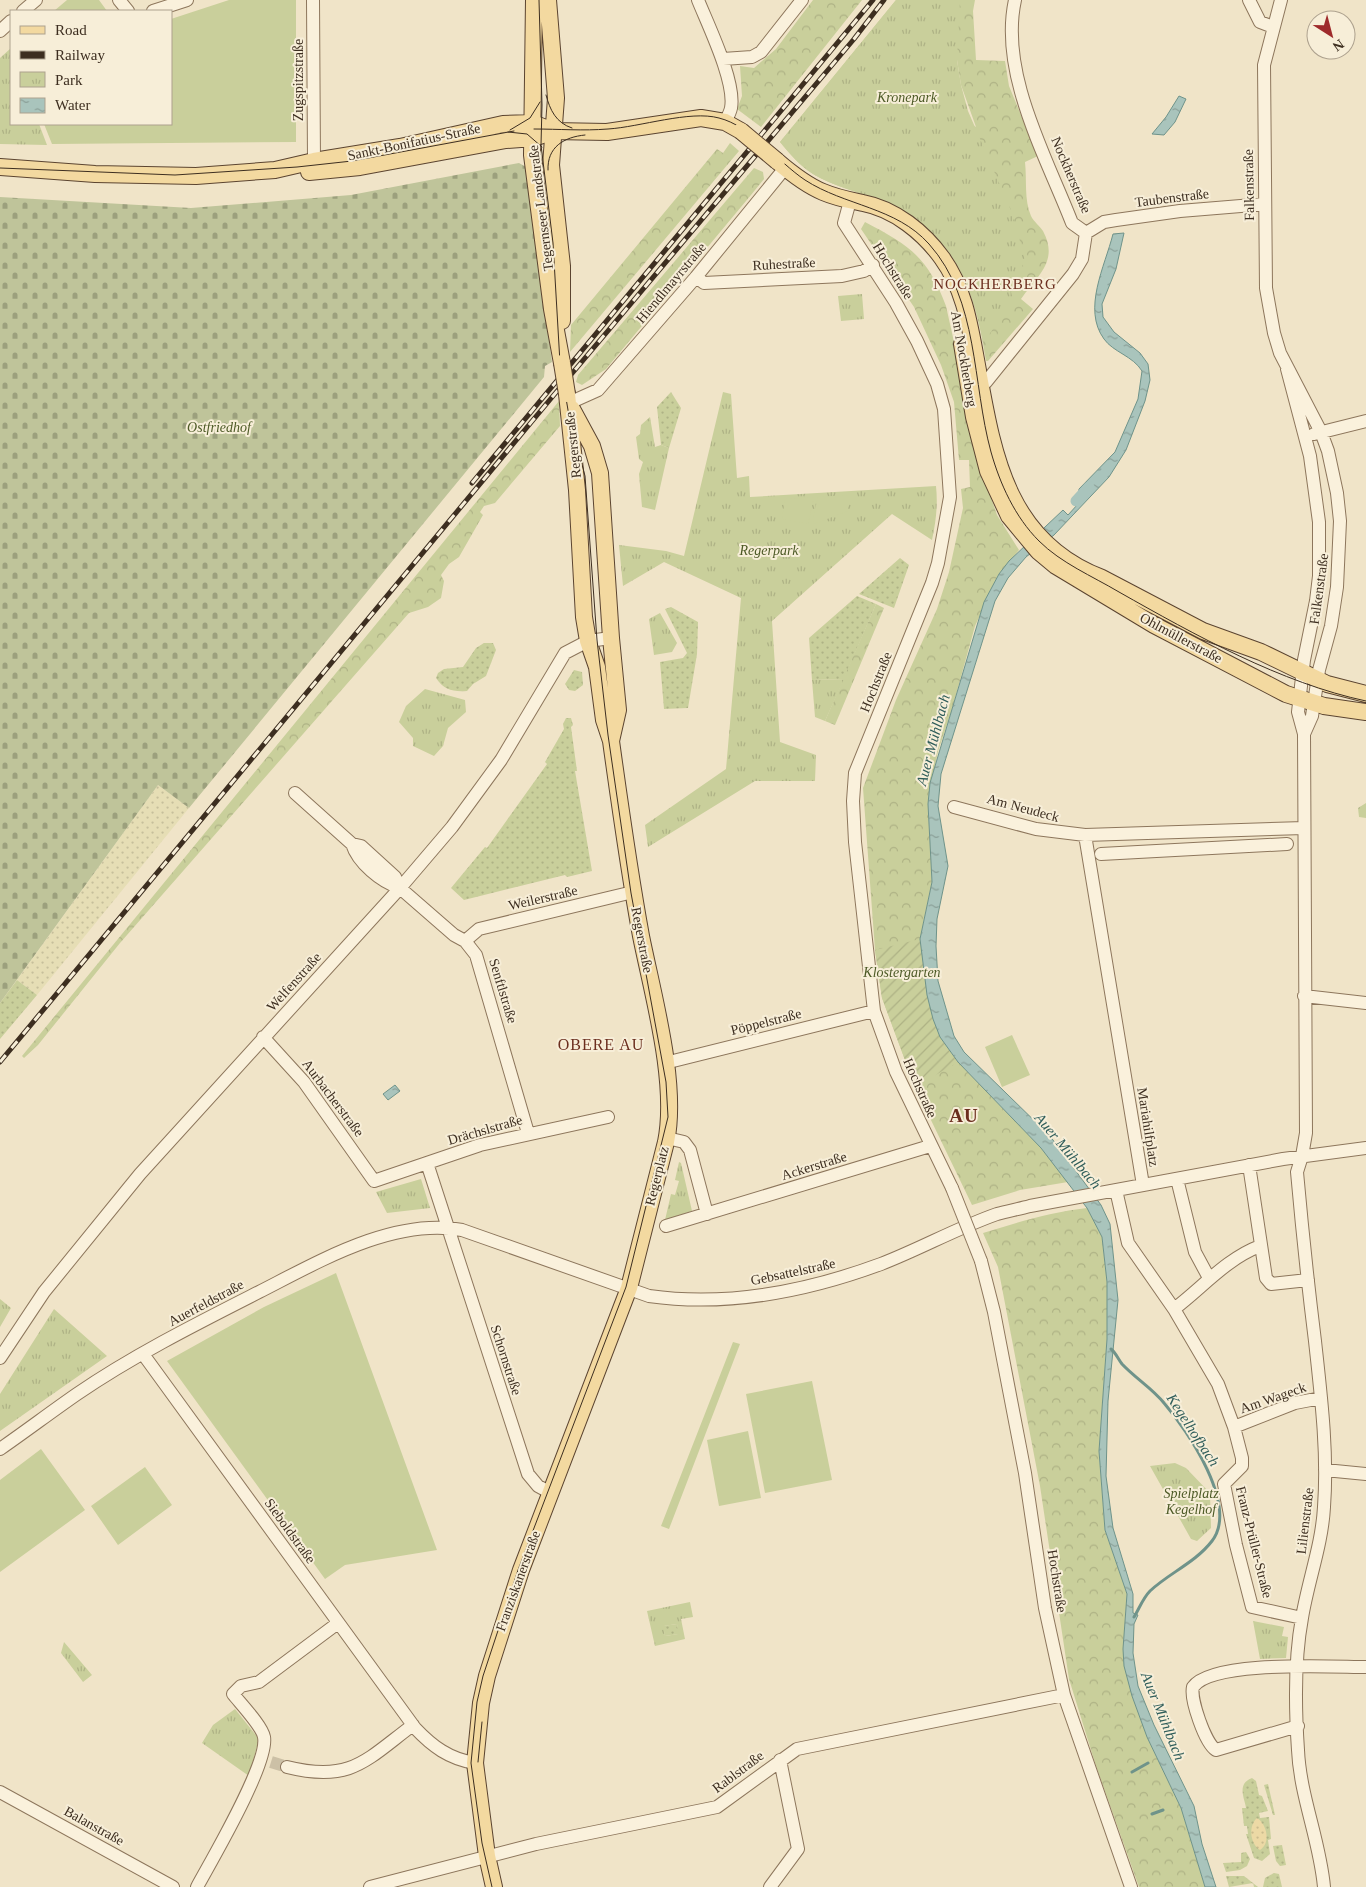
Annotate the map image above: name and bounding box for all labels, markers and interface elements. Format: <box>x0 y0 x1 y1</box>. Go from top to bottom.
legend <box>10 10 172 125</box>
north arrow <box>1306 10 1356 60</box>
text: Road <box>55 22 87 38</box>
text: N <box>1330 36 1347 54</box>
street label: Zugspitzstraße <box>291 39 306 121</box>
text: Railway <box>55 47 105 63</box>
text: Park <box>55 72 83 88</box>
park label: Kronepark <box>876 90 938 105</box>
text: Water <box>55 97 90 113</box>
street label: Sankt-Bonifatius-Straße <box>346 121 482 163</box>
street label: Nockherstraße <box>1048 134 1094 216</box>
street label: Tegernseer Landstraße <box>526 144 556 272</box>
street label: Falkenstraße <box>1241 149 1257 221</box>
street label: Taubenstraße <box>1134 186 1210 210</box>
street label: Hiendlmayrstraße <box>633 240 709 326</box>
street label: Hochstraße <box>870 240 916 302</box>
street label: Ruhestraße <box>752 255 816 273</box>
district label: NOCKHERBERG <box>933 276 1057 292</box>
street label: Am Nockherberg <box>948 310 980 408</box>
street label: Regerstraße <box>562 411 584 479</box>
park label: Ostfriedhof <box>187 420 253 435</box>
park label: Regerpark <box>738 543 799 558</box>
street label: Falkenstraße <box>1307 553 1331 625</box>
street label: Ohlmüllerstraße <box>1137 610 1225 666</box>
street label: Hochstraße <box>857 650 895 714</box>
water label: Auer Mühlbach <box>913 693 953 788</box>
street label: Am Neudeck <box>985 791 1061 825</box>
street label: Weilerstraße <box>507 883 579 913</box>
street label: Regerstraße <box>628 906 656 974</box>
street label: Welfenstraße <box>264 950 324 1014</box>
street label: Senftlstraße <box>486 957 520 1025</box>
park label: Klostergarten <box>862 965 941 980</box>
street label: Pöppelstraße <box>729 1006 803 1038</box>
district label: OBERE AU <box>558 1036 644 1053</box>
street label: Hochstraße <box>900 1056 940 1120</box>
street label: Aurbacherstraße <box>299 1057 367 1139</box>
street label: Mariahilfplatz <box>1134 1086 1162 1168</box>
district label: AU <box>949 1105 979 1126</box>
water label: Auer Mühlbach <box>1031 1109 1104 1192</box>
street label: Drächslstraße <box>446 1112 524 1148</box>
street label: Regerplatz <box>642 1145 672 1207</box>
street label: Ackerstraße <box>779 1149 849 1183</box>
street label: Gebsattelstraße <box>749 1256 837 1288</box>
street label: Auerfeldstraße <box>166 1277 246 1329</box>
street label: Schornstraße <box>488 1323 524 1397</box>
street label: Am Wageck <box>1238 1380 1308 1416</box>
water label: Kegelhofbach <box>1163 1390 1222 1469</box>
street label: Franz-Prüller-Straße <box>1233 1484 1275 1600</box>
park label: Spielplatz Kegelhof <box>1163 1486 1219 1517</box>
street label: Lilienstraße <box>1293 1487 1317 1555</box>
street label: Sieboldstraße <box>262 1496 318 1566</box>
street label: Franziskanerstraße <box>493 1529 543 1633</box>
street label: Hochstraße <box>1045 1548 1069 1614</box>
water label: Auer Mühlbach <box>1138 1669 1188 1762</box>
street label: Rablstraße <box>710 1748 766 1796</box>
street label: Balanstraße <box>61 1803 127 1849</box>

